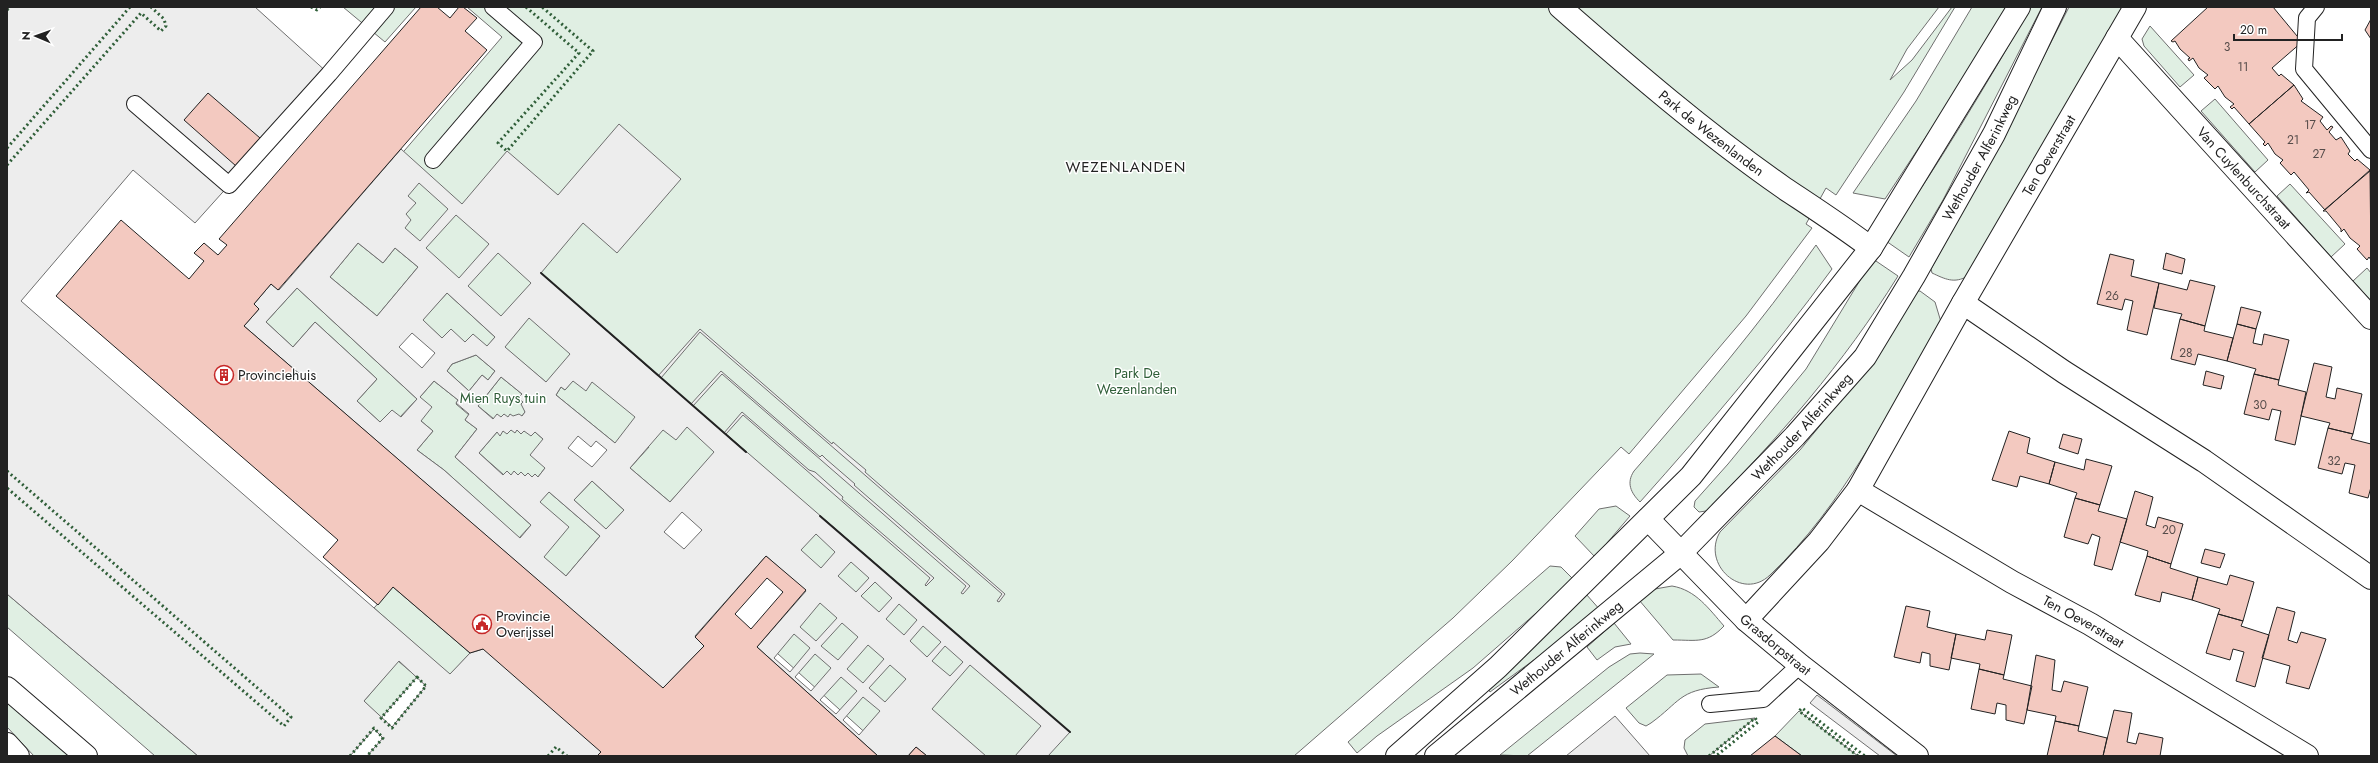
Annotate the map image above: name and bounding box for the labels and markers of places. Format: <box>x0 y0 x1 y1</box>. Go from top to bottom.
building icon: Provinciehuis <box>213 364 235 386</box>
place label: Provinciehuis <box>238 365 316 385</box>
place label: Provincie Overijssel <box>496 606 554 642</box>
public building icon: Provincie Overijssel <box>471 613 493 635</box>

